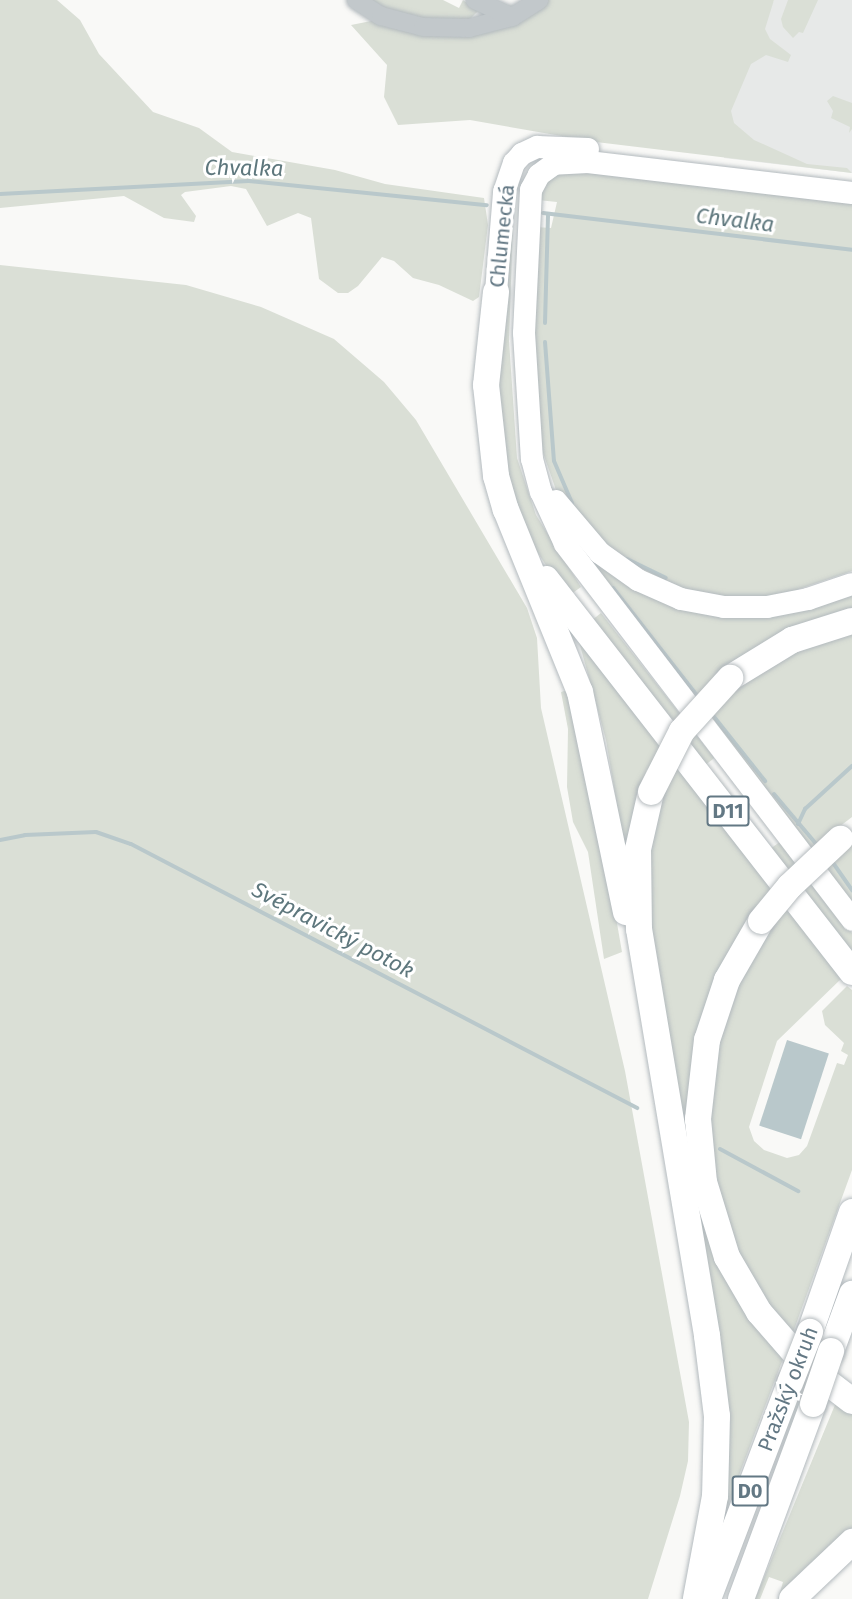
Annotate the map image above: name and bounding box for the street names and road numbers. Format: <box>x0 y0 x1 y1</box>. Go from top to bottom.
street label: Chlumecká <box>484 183 520 289</box>
road number: D11 <box>706 794 750 828</box>
street label: Pražský okruh <box>753 1323 823 1455</box>
road number: D0 <box>730 1474 770 1508</box>

